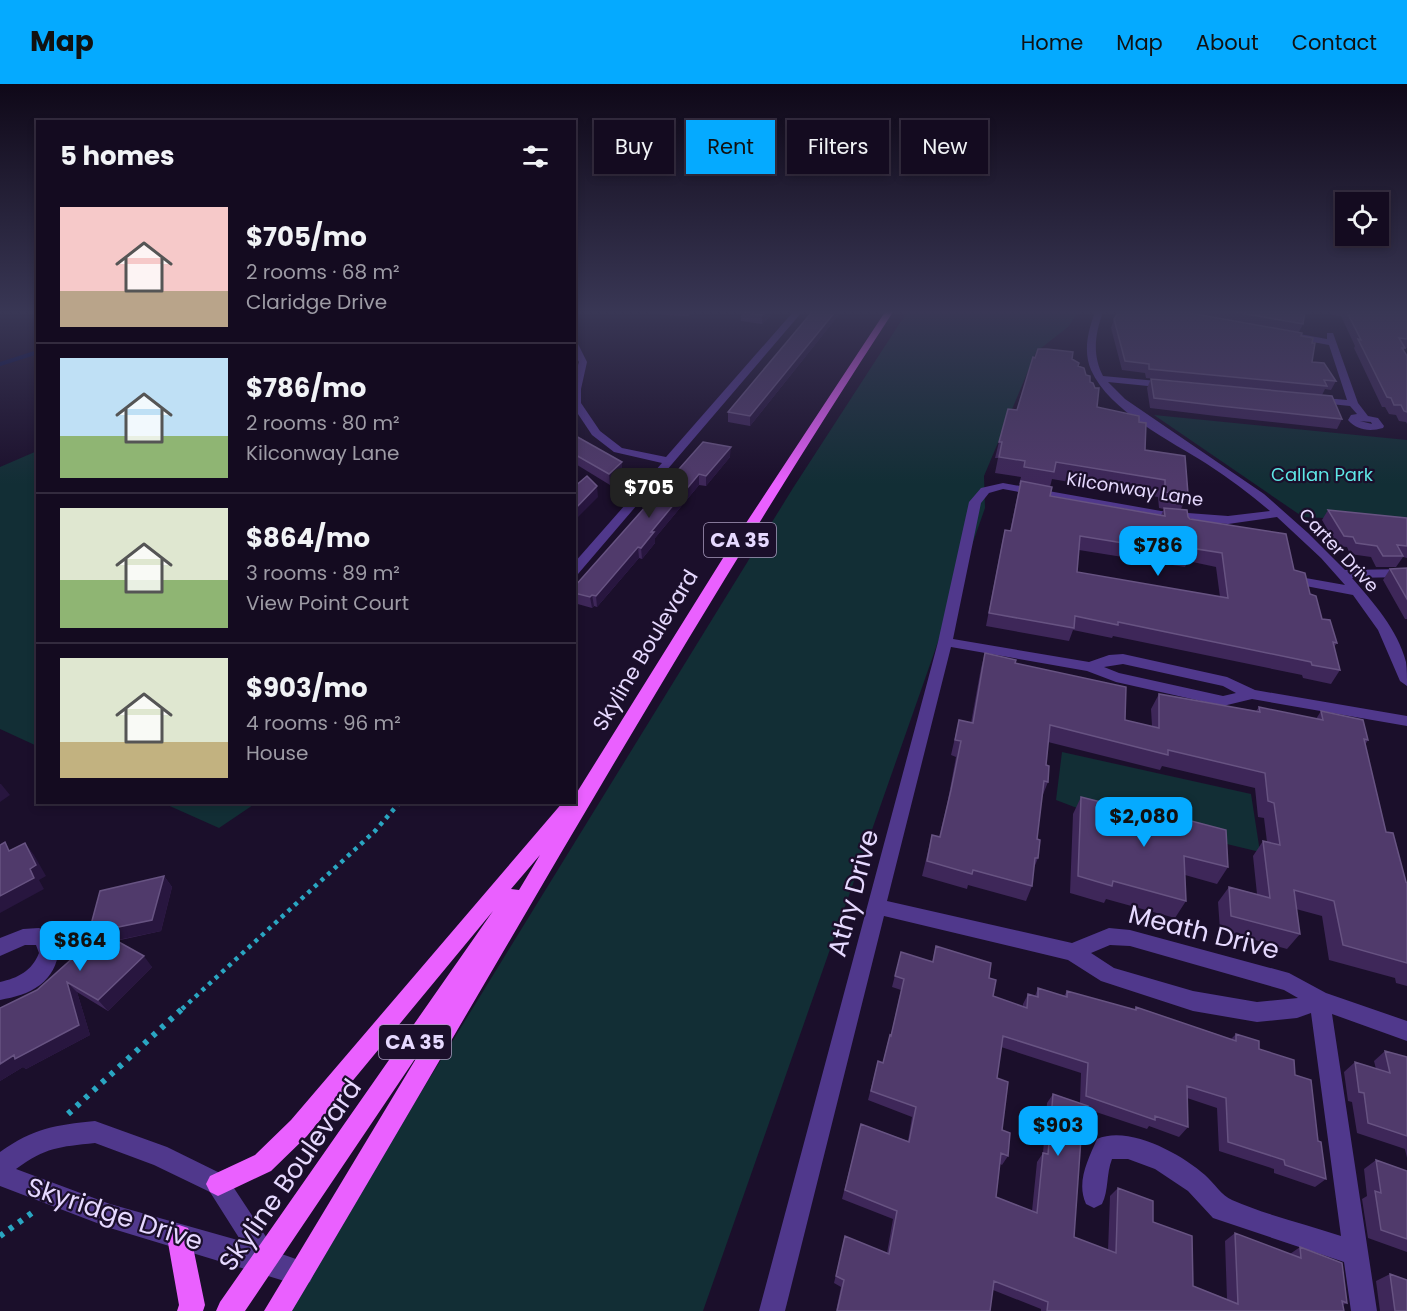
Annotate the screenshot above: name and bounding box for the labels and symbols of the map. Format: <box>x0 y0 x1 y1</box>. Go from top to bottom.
park label: Callan Park <box>1271 462 1374 487</box>
street label: Kilconway Lane <box>1065 466 1205 512</box>
pin: $705 <box>613 468 685 519</box>
street label: Carter Drive <box>1293 502 1385 598</box>
road number: CA 35 <box>704 523 776 557</box>
pin: $786 <box>1122 526 1194 577</box>
street label: Skyline Boulevard <box>585 564 705 736</box>
pin: $2,080 <box>1095 797 1193 848</box>
street label: Athy Drive <box>819 825 887 961</box>
street label: Meath Drive <box>1125 896 1283 968</box>
pin: $864 <box>44 921 116 972</box>
road number: CA 35 <box>379 1025 451 1059</box>
street label: Skyline Boulevard <box>210 1072 370 1278</box>
pin: $903 <box>1022 1106 1094 1157</box>
street label: Skyridge Drive <box>23 1169 207 1259</box>

